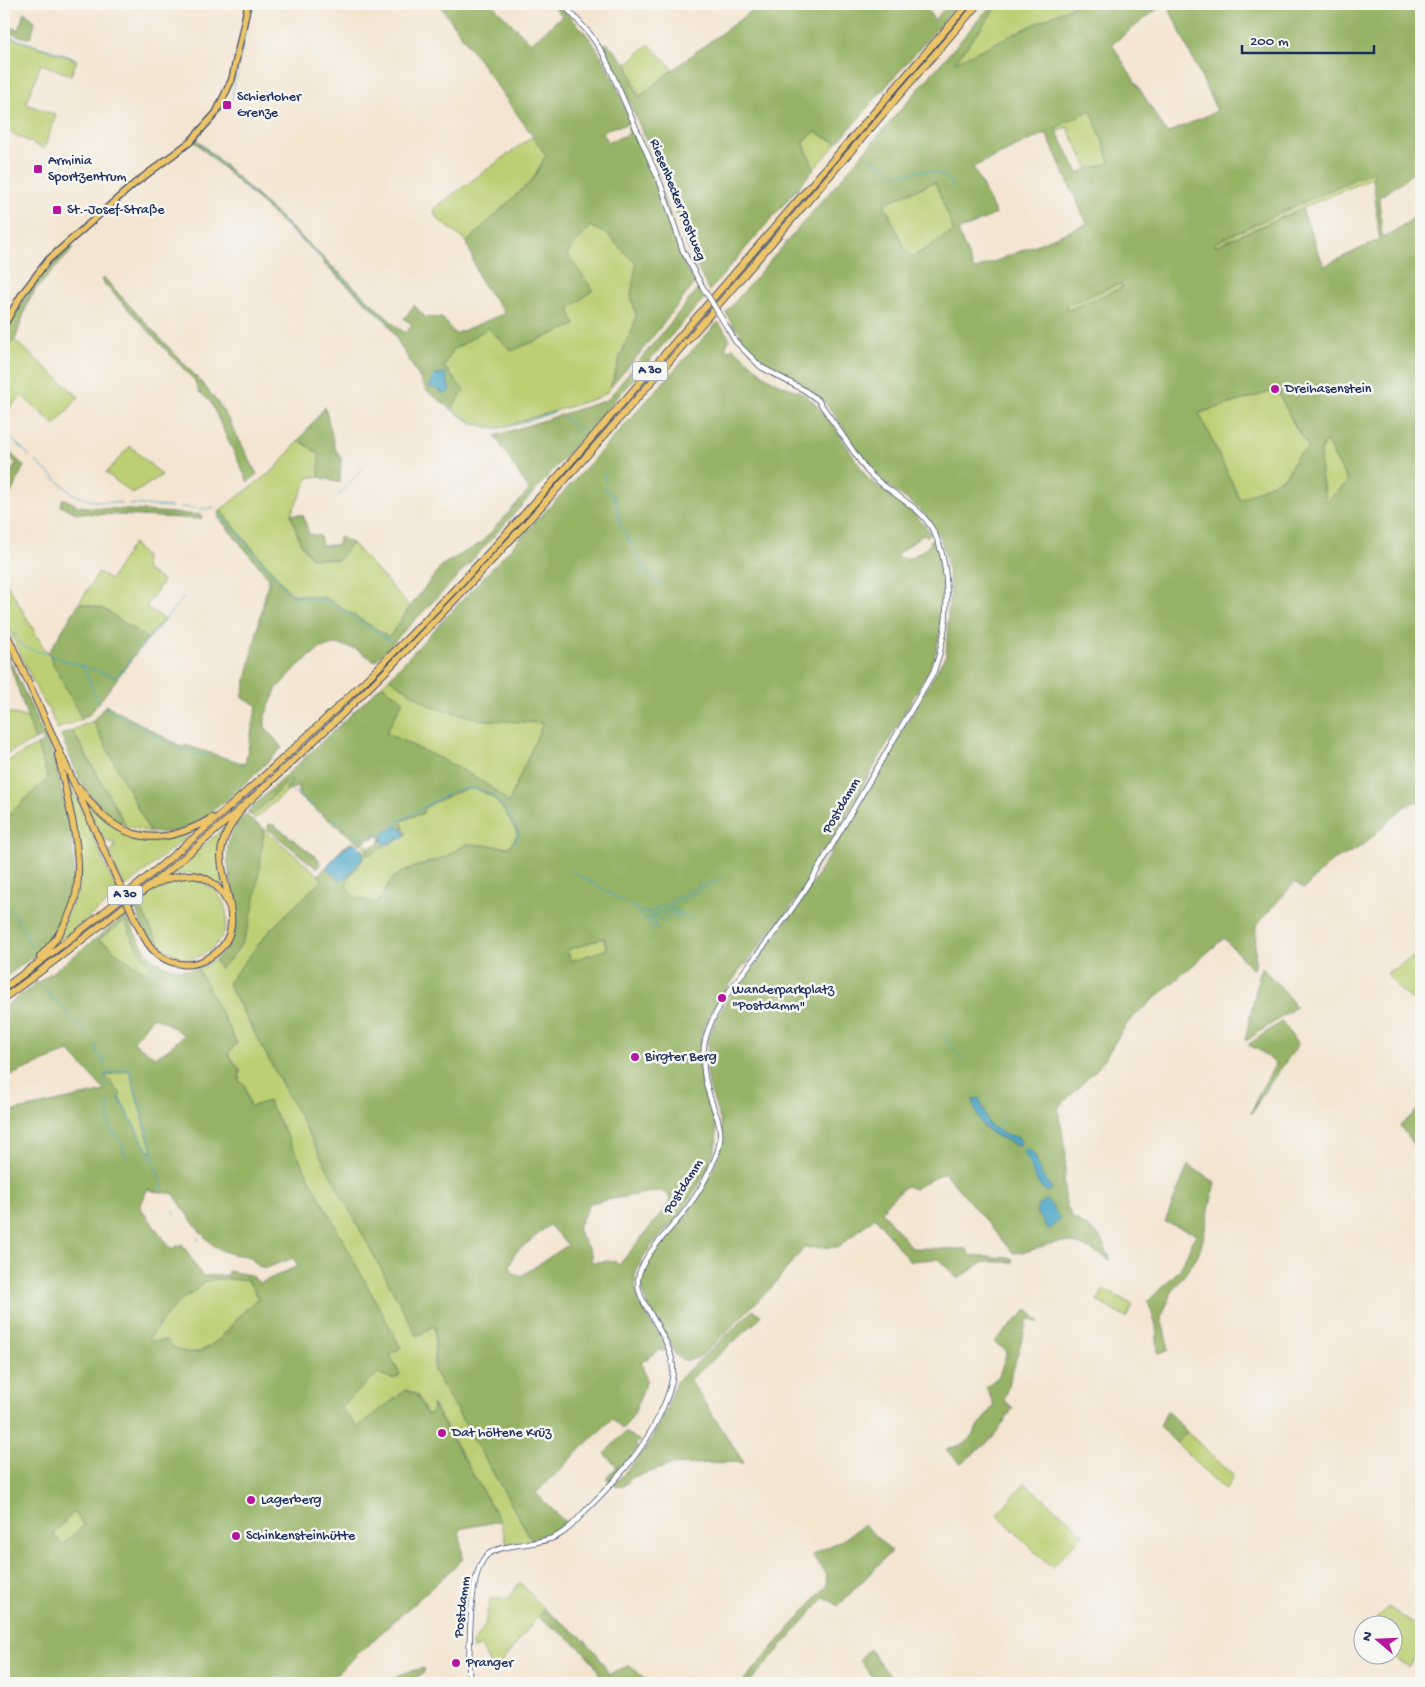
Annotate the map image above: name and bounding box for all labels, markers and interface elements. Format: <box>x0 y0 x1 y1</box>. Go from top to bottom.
scale bar <box>1242 22 1375 54</box>
text: 200 m <box>1250 33 1289 51</box>
place label: Schierloher Grenze <box>237 89 302 122</box>
marker: Schierloher Grenze <box>221 99 233 111</box>
street label: Riesenbecker Postweg <box>645 137 709 263</box>
place label: Arminia Sportzentrum <box>48 153 127 186</box>
marker: Arminia Sportzentrum <box>32 163 44 175</box>
place label: St.-Josef-Straße <box>67 202 165 219</box>
marker: St.-Josef-Straße <box>51 204 63 216</box>
road number: A 30 <box>632 362 668 381</box>
place label: Dreihasenstein <box>1284 381 1372 398</box>
marker: Dreihasenstein <box>1269 383 1281 395</box>
street label: Postdamm <box>819 775 865 838</box>
road number: A 30 <box>108 886 142 904</box>
place label: Wanderparkplatz "Postdamm" <box>732 982 835 1015</box>
marker: Wanderparkplatz "Postdamm" <box>716 992 728 1004</box>
place label: Birgter Berg <box>644 1049 717 1066</box>
marker: Birgter Berg <box>629 1051 641 1063</box>
street label: Postdamm <box>660 1156 708 1219</box>
place label: Dat höltene Krüz <box>451 1425 552 1442</box>
marker: Dat höltene Krüz <box>436 1427 448 1439</box>
place label: Lagerberg <box>261 1492 322 1509</box>
marker: Lagerberg <box>245 1494 257 1506</box>
place label: Schinkensteinhütte <box>246 1528 356 1545</box>
marker: Schinkensteinhütte <box>230 1530 242 1542</box>
street label: Postdamm <box>451 1575 475 1640</box>
north arrow <box>1352 1614 1402 1664</box>
text: N <box>1359 1629 1378 1644</box>
place label: Pranger <box>465 1655 514 1672</box>
marker: Pranger <box>450 1657 462 1669</box>

